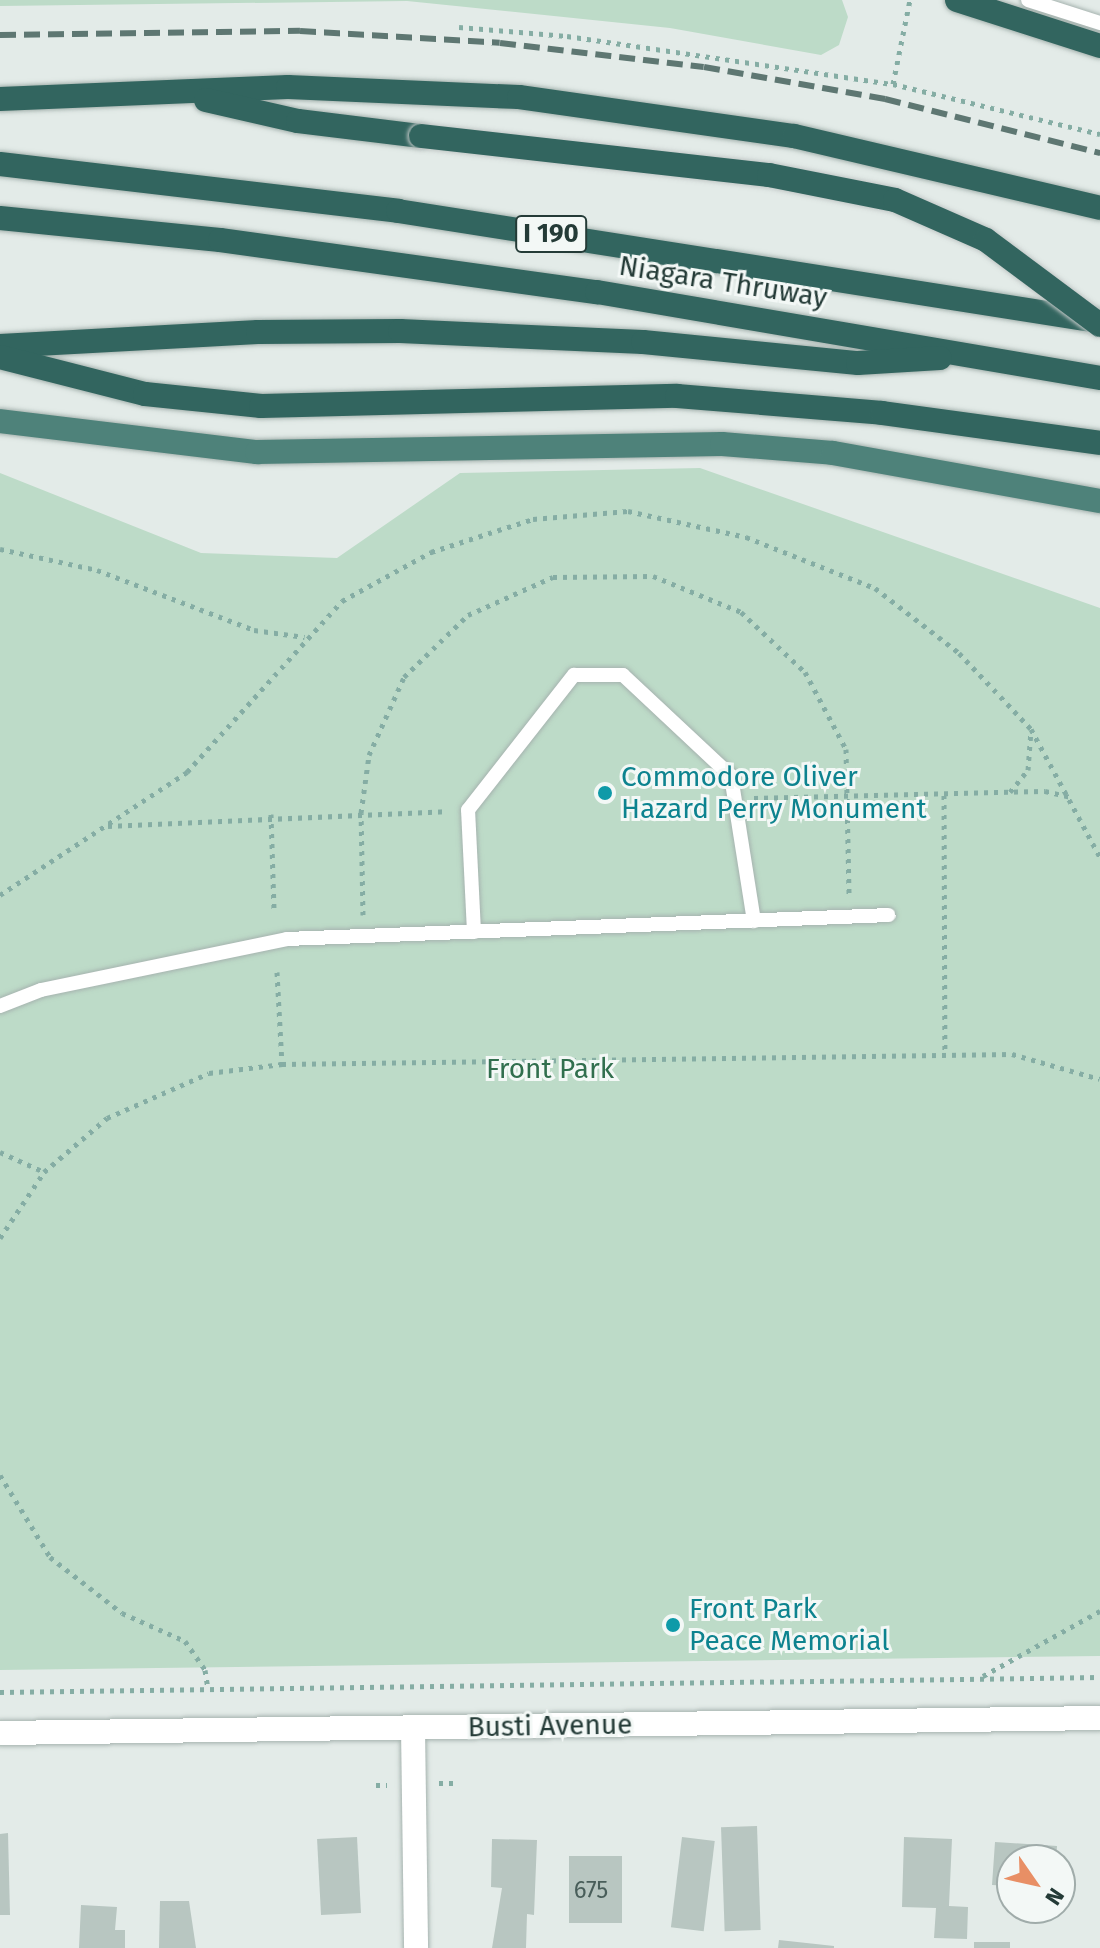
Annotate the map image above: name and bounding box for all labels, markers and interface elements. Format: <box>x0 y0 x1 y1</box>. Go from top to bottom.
road number: I 190 <box>515 212 587 256</box>
street label: Niagara Thruway <box>617 249 829 315</box>
place label: Commodore Oliver Hazard Perry Monument <box>621 760 927 826</box>
marker: Commodore Oliver Hazard Perry Monument <box>596 784 614 802</box>
park label: Front Park <box>486 1052 614 1086</box>
place label: Front Park Peace Memorial <box>689 1592 889 1658</box>
marker: Front Park Peace Memorial <box>664 1616 682 1634</box>
street label: Busti Avenue <box>467 1708 633 1744</box>
north arrow <box>996 1844 1076 1924</box>
house number: 675 <box>574 1877 608 1905</box>
text: N <box>1039 1883 1070 1910</box>

